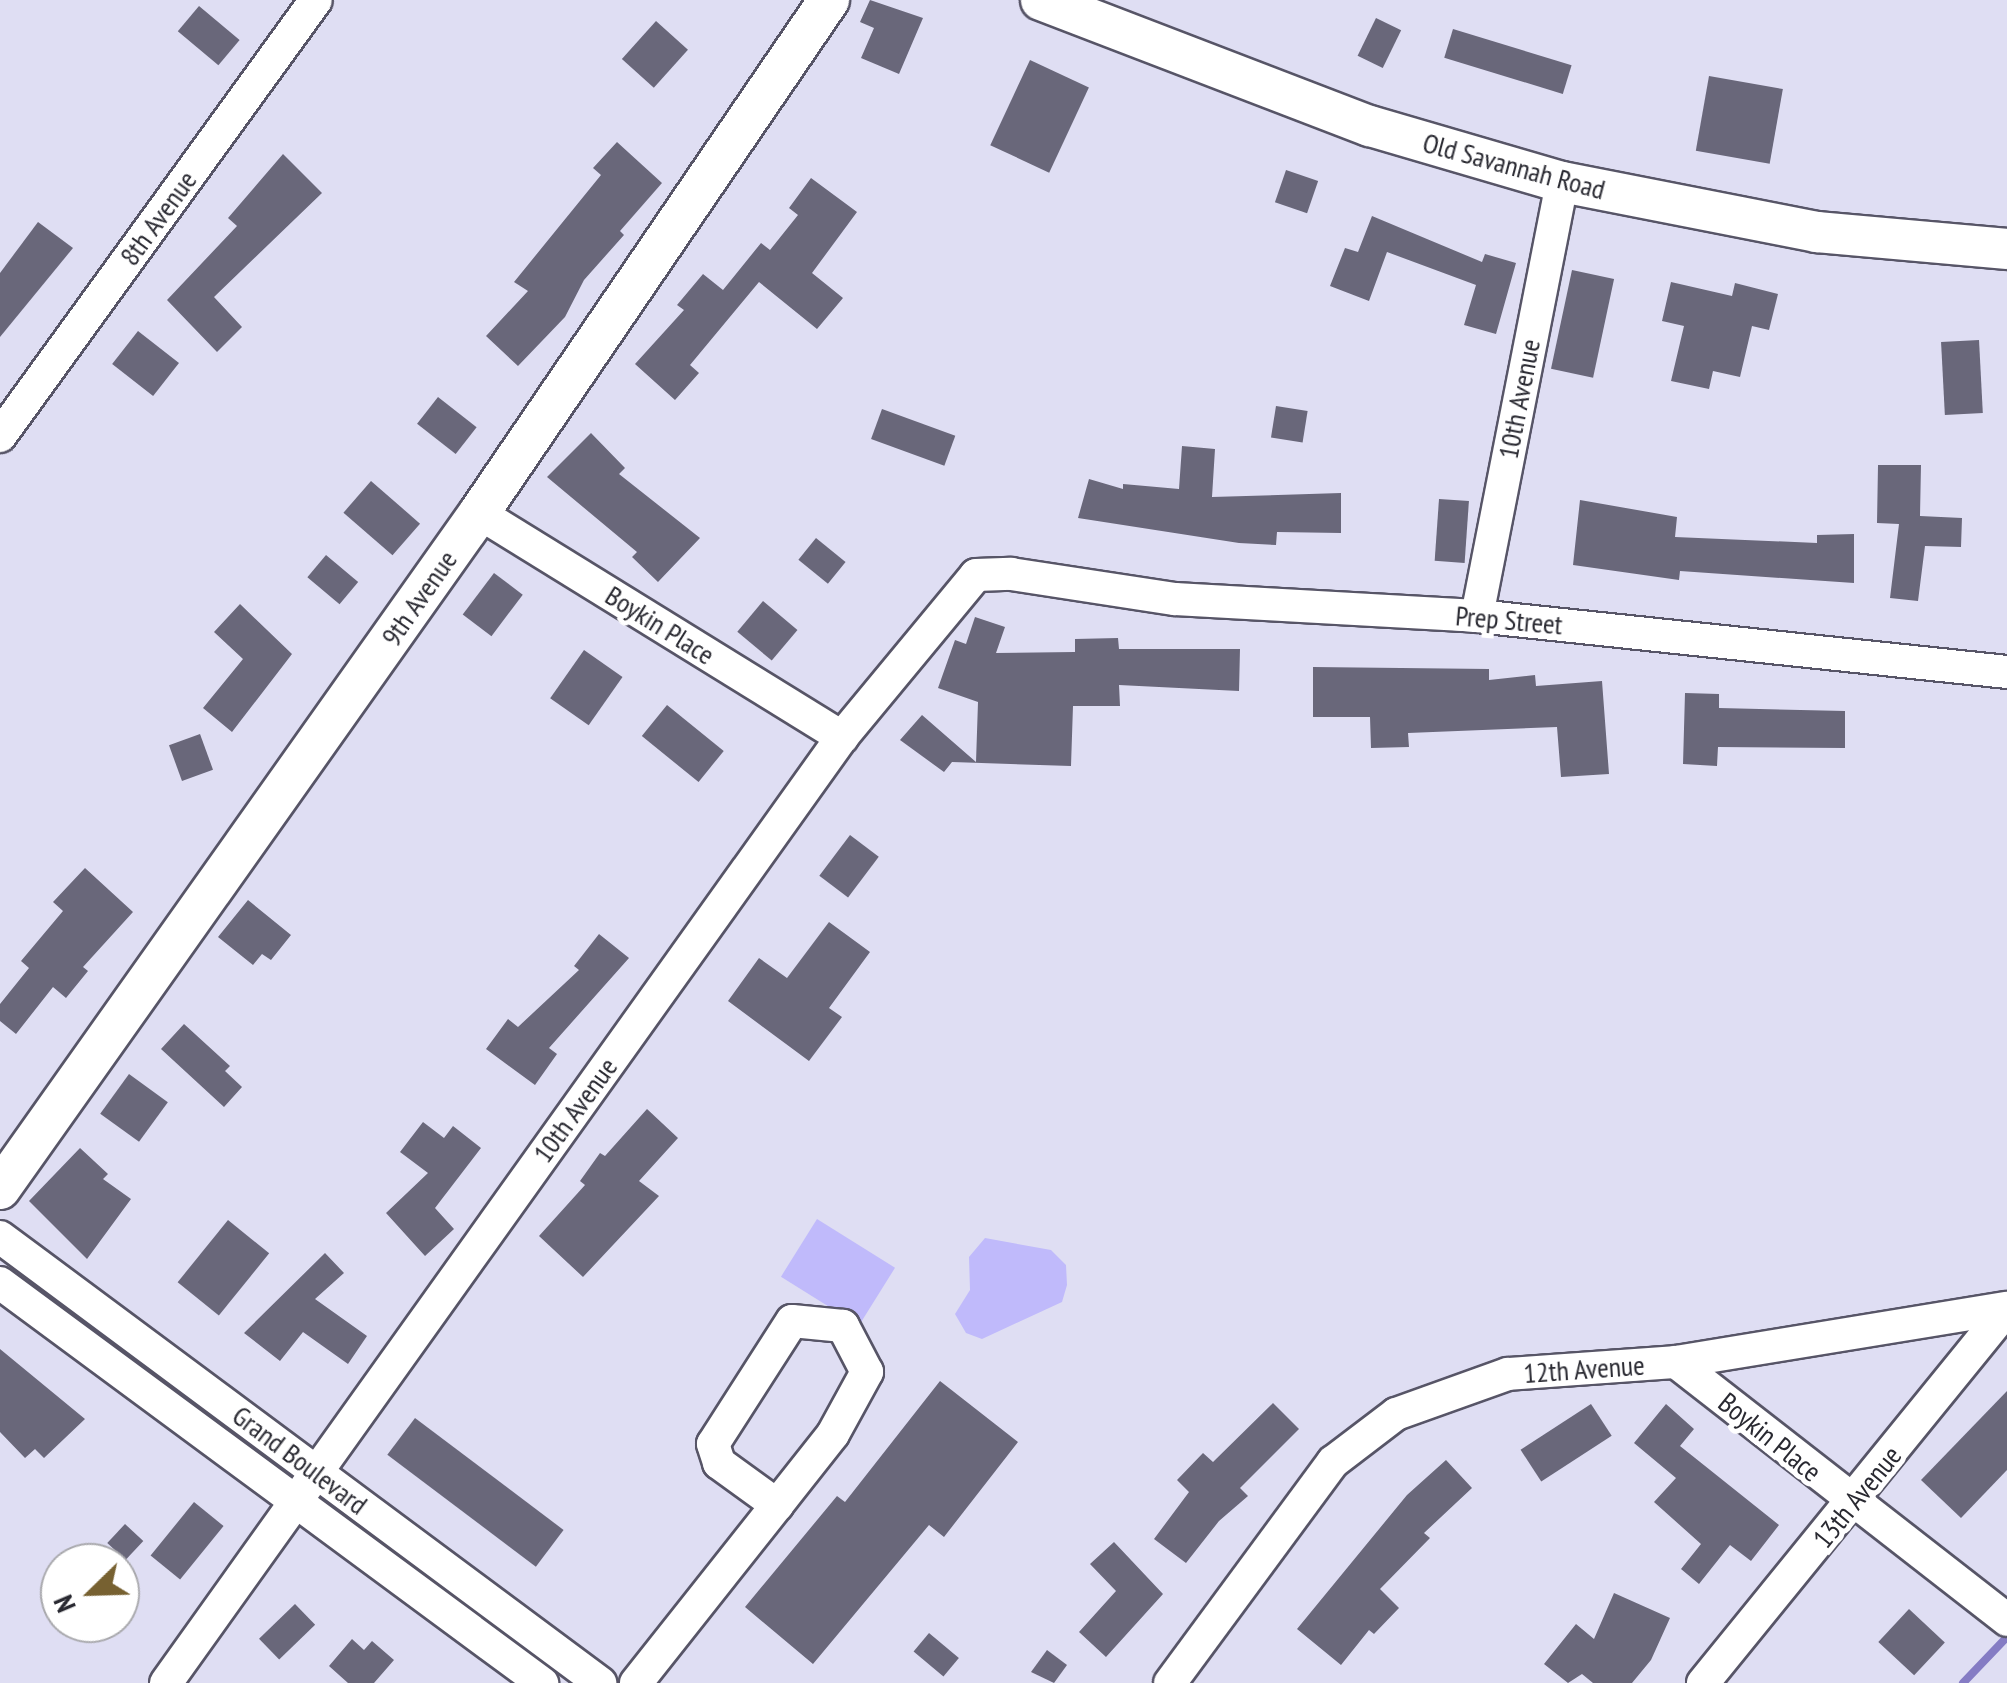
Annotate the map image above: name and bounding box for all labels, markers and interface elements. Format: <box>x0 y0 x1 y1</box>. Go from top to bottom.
street label: Old Savannah Road <box>1419 126 1609 206</box>
street label: 8th Avenue <box>112 164 204 272</box>
street label: 10th Avenue <box>1491 336 1547 462</box>
street label: 9th Avenue <box>374 544 464 652</box>
street label: Boykin Place <box>599 578 721 672</box>
street label: Prep Street <box>1454 599 1564 641</box>
street label: 10th Avenue <box>526 1051 624 1169</box>
street label: 12th Avenue <box>1522 1348 1646 1390</box>
street label: Boykin Place <box>1712 1386 1828 1488</box>
street label: Grand Boulevard <box>226 1398 374 1522</box>
street label: 13th Avenue <box>1806 1439 1908 1555</box>
north arrow <box>40 1543 140 1643</box>
text: N <box>44 1590 84 1618</box>

